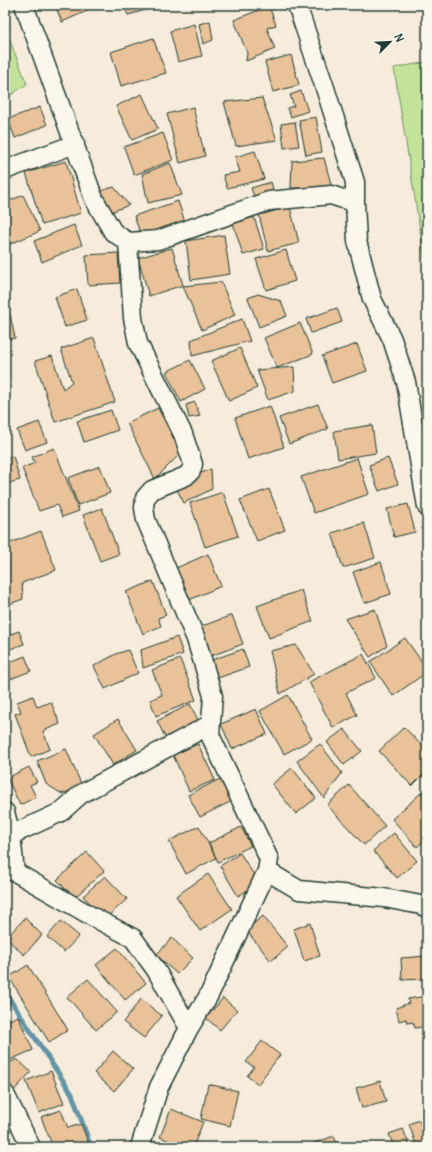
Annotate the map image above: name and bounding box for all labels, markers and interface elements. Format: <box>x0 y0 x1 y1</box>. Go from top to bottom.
north arrow <box>370 22 410 62</box>
text: N <box>391 32 407 44</box>

